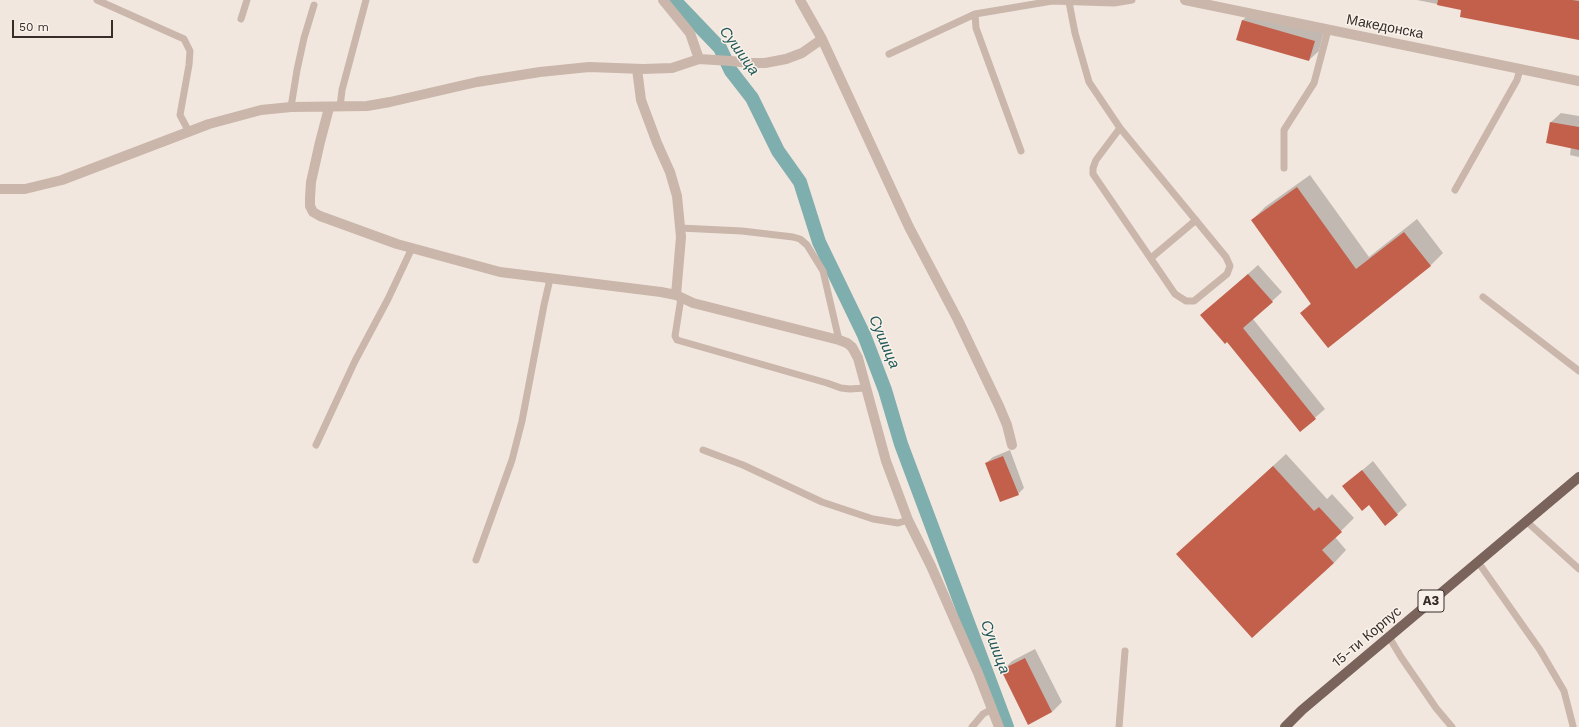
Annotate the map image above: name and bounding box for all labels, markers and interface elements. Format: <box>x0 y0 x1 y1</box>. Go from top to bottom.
street label: Македонска <box>1345 11 1425 43</box>
scale bar <box>14 12 115 38</box>
text: 50 m <box>19 20 49 34</box>
water label: Сушица <box>715 23 763 79</box>
water label: Сушица <box>865 313 903 371</box>
road number: A3 <box>1418 590 1444 612</box>
street label: 15-ти Корпус <box>1329 603 1405 671</box>
water label: Сушица <box>977 618 1013 676</box>

